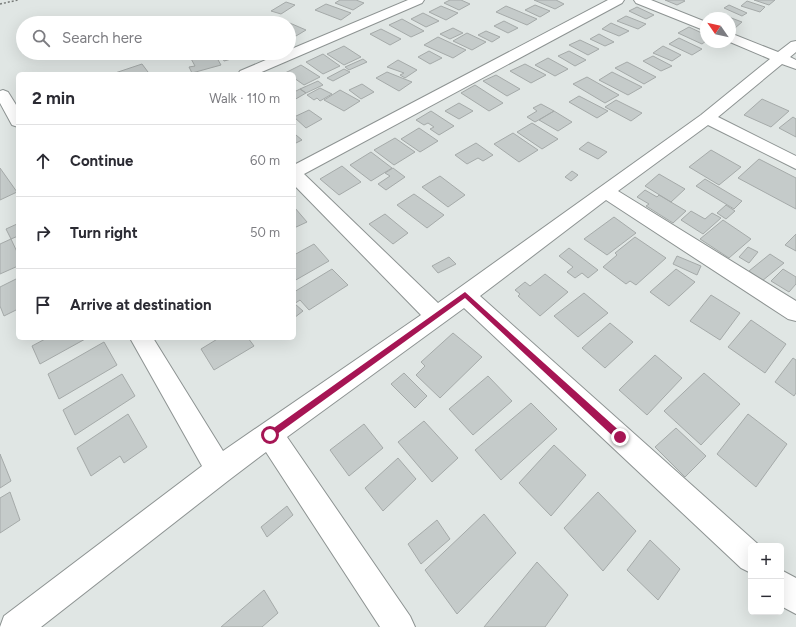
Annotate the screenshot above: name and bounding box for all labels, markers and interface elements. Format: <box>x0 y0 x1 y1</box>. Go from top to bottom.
north arrow <box>700 12 736 48</box>
search box <box>16 16 296 60</box>
icon: search <box>30 27 52 49</box>
text: Search here <box>62 29 142 47</box>
text: 2 min <box>32 88 75 108</box>
text: Walk · 110 m <box>209 91 280 106</box>
icon: ahead <box>32 150 54 172</box>
text: Continue <box>70 152 133 170</box>
text: 60 m <box>250 153 280 168</box>
icon: right <box>32 222 54 244</box>
text: Turn right <box>70 224 138 242</box>
text: 50 m <box>250 225 280 240</box>
icon: arrive <box>32 294 54 316</box>
text: Arrive at destination <box>70 296 211 314</box>
route start <box>261 426 279 444</box>
route end <box>611 428 629 446</box>
map controls <box>748 543 784 615</box>
button: + <box>748 543 784 579</box>
button: − <box>748 579 784 615</box>

